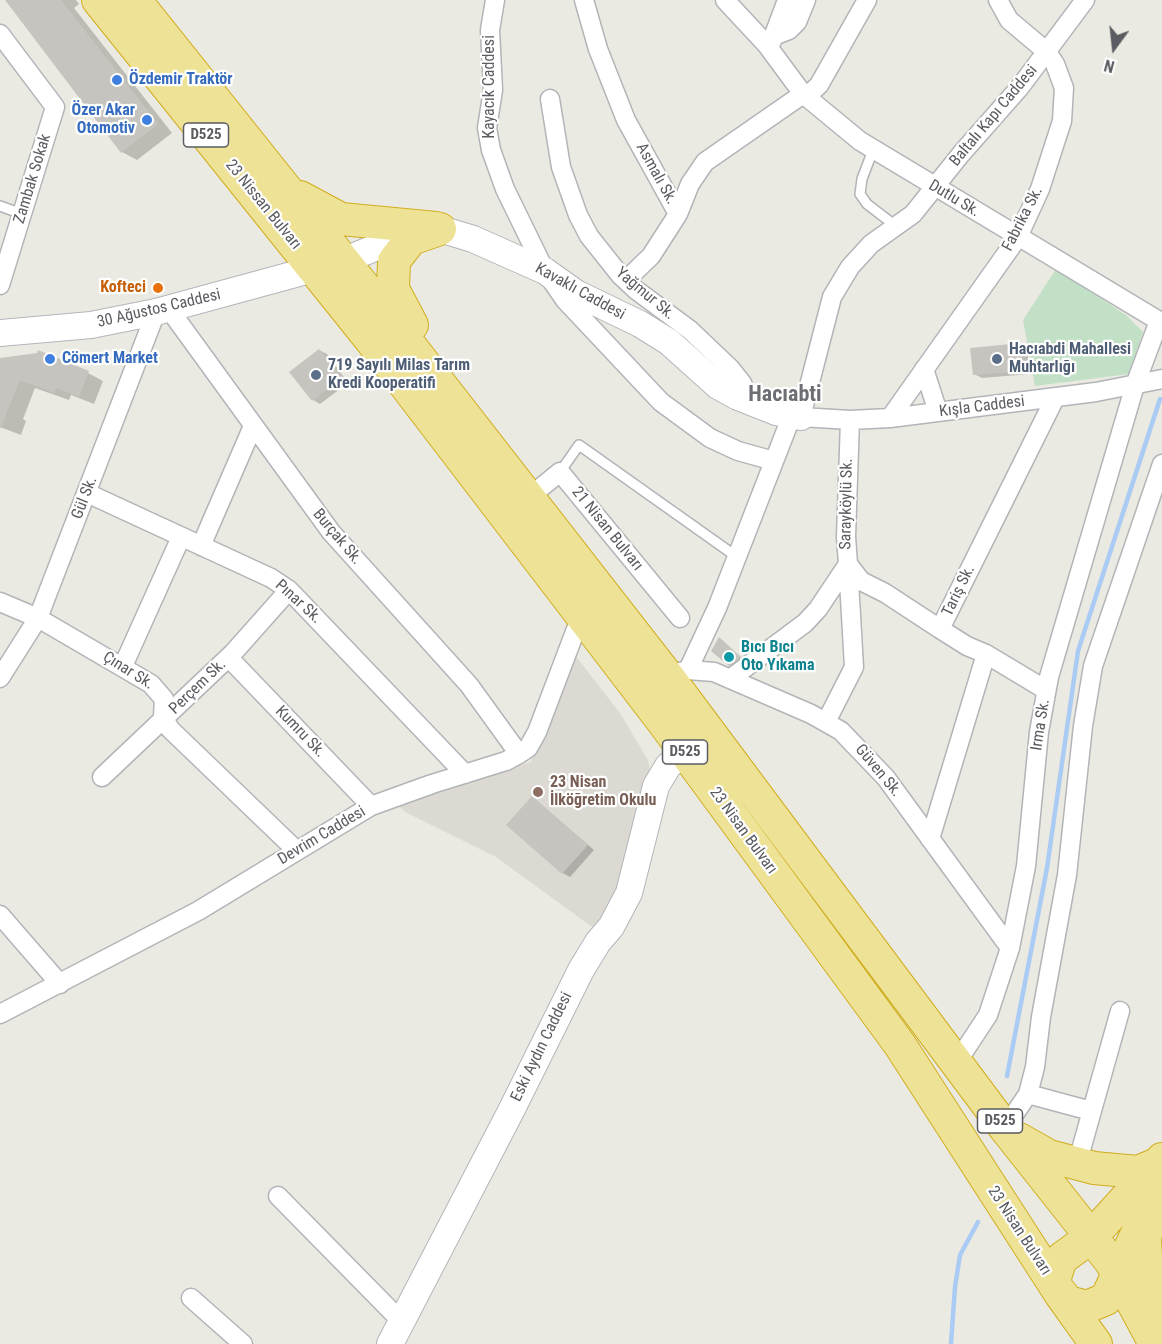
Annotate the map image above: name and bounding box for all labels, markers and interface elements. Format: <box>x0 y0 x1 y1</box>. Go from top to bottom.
north arrow <box>1084 18 1144 78</box>
street label: Kayacık Caddesi <box>480 35 500 139</box>
text: N <box>1102 55 1116 76</box>
street label: Baltalı Kapı Caddesi <box>946 61 1042 171</box>
place label: Özdemir Traktör <box>129 70 233 90</box>
marker: Özdemir Traktör <box>110 73 124 87</box>
place label: Özer Akar Otomotiv <box>72 101 135 139</box>
marker: Özer Akar Otomotiv <box>140 113 154 127</box>
road number: D525 <box>184 123 228 147</box>
street label: Zambak Sokak <box>10 132 56 226</box>
street label: Asmalı Sk. <box>631 140 681 208</box>
street label: 23 Nissan Bulvarı <box>221 156 305 254</box>
street label: Dutlu Sk. <box>925 176 983 222</box>
street label: Fabrika Sk. <box>999 184 1047 254</box>
street label: Kavaklı Caddesi <box>532 259 628 325</box>
street label: Yağmur Sk. <box>611 264 679 324</box>
place label: Kofteci <box>100 278 146 298</box>
marker: Kofteci <box>151 281 165 295</box>
street label: 30 Ağustos Caddesi <box>95 285 223 333</box>
place label: Hacıabdi Mahallesi Muhtarlığı <box>1009 340 1131 378</box>
place label: Cömert Market <box>62 349 158 369</box>
marker: Cömert Market <box>43 352 57 366</box>
marker: Hacıabdi Mahallesi Muhtarlığı <box>990 352 1004 366</box>
place label: 719 Sayılı Milas Tarım Kredi Kooperatifi <box>328 356 470 394</box>
marker: 719 Sayılı Milas Tarım Kredi Kooperatifi <box>309 368 323 382</box>
district label: Hacıabti <box>748 382 822 408</box>
street label: Kışla Caddesi <box>938 392 1026 422</box>
street label: Sarayköylü Sk. <box>837 458 857 550</box>
street label: Gül Sk. <box>68 474 102 522</box>
street label: 21 Nisan Bulvarı <box>567 483 647 575</box>
street label: Burçak Sk. <box>308 505 366 569</box>
street label: Tariş Sk. <box>938 562 980 620</box>
street label: Pınar Sk. <box>271 576 325 628</box>
place label: Bıcı Bıcı Oto Yıkama <box>741 638 814 676</box>
street label: Çınar Sk. <box>99 648 157 694</box>
marker: Bıcı Bıcı Oto Yıkama <box>722 650 736 664</box>
street label: Perçem Sk. <box>166 655 230 719</box>
street label: Irma Sk. <box>1027 698 1055 752</box>
street label: Kumru Sk. <box>271 702 329 762</box>
road number: D525 <box>662 740 708 764</box>
street label: Güven Sk. <box>851 741 905 801</box>
place label: 23 Nisan İlköğretim Okulu <box>550 773 656 811</box>
street label: 23 Nisan Bulvarı <box>705 784 781 878</box>
marker: 23 Nisan İlköğretim Okulu <box>531 785 545 799</box>
street label: Devrim Caddesi <box>275 802 369 870</box>
street label: Eski Aydın Caddesi <box>507 989 577 1105</box>
road number: D525 <box>978 1109 1022 1133</box>
street label: 23 Nisan Bulvarı <box>983 1183 1055 1279</box>

